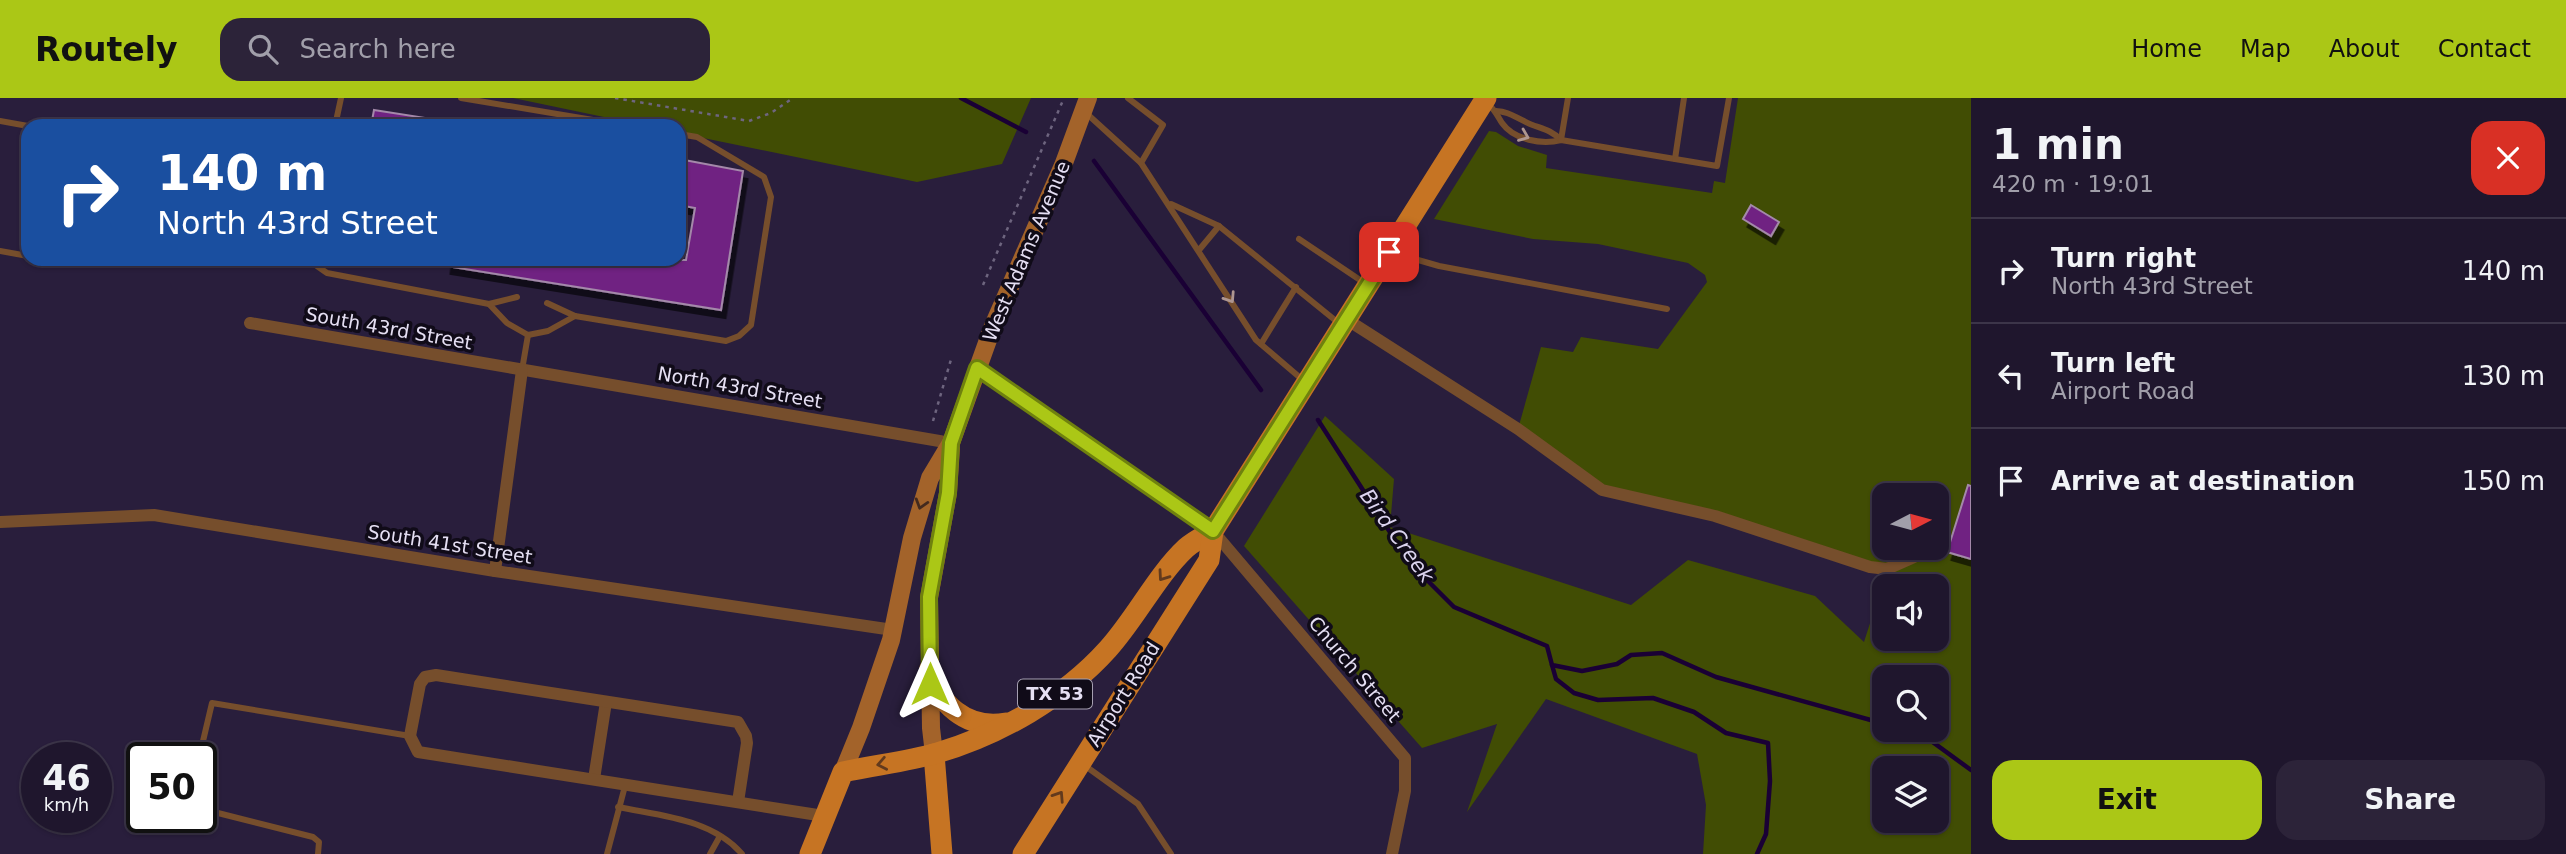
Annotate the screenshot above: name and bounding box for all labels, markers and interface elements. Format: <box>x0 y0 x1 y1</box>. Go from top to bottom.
search box <box>220 18 710 81</box>
text: Routely <box>35 30 178 69</box>
icon: search <box>244 30 282 68</box>
text: Search here <box>300 34 456 64</box>
text: Home <box>2131 35 2202 63</box>
text: Map <box>2240 35 2291 63</box>
text: About <box>2329 35 2400 63</box>
text: Contact <box>2438 35 2531 63</box>
text: 1 min <box>1992 120 2124 169</box>
button: close <box>2471 121 2545 195</box>
one-way arrow <box>1517 127 1529 141</box>
text: 140 m <box>157 145 327 202</box>
icon: right <box>42 147 133 238</box>
street label: West Adams Avenue <box>978 157 1074 345</box>
text: 420 m · 19:01 <box>1992 171 2154 197</box>
text: North 43rd Street <box>157 204 438 242</box>
pin <box>1359 222 1419 282</box>
icon: arrive <box>1370 233 1408 271</box>
text: Turn right <box>2051 243 2196 273</box>
icon: right <box>1992 252 2030 290</box>
text: 140 m <box>2462 256 2545 286</box>
text: North 43rd Street <box>2051 273 2253 299</box>
one-way arrow <box>1221 290 1234 303</box>
street label: South 43rd Street <box>304 303 474 353</box>
text: Turn left <box>2051 348 2175 378</box>
icon: left <box>1992 357 2030 395</box>
text: 130 m <box>2462 361 2545 391</box>
street label: North 43rd Street <box>656 362 824 412</box>
text: Airport Road <box>2051 378 2195 404</box>
icon: arrive <box>1992 462 2030 500</box>
text: Arrive at destination <box>2051 466 2355 496</box>
text: 150 m <box>2462 466 2545 496</box>
north arrow <box>1872 483 1950 560</box>
map controls <box>1872 483 1949 833</box>
water label: Bird Creek <box>1355 484 1440 588</box>
one-way arrow <box>915 498 930 510</box>
street label: South 41st Street <box>366 520 534 568</box>
one-way arrow <box>1159 568 1171 581</box>
button: sound <box>1872 574 1949 651</box>
street label: Church Street <box>1304 612 1406 726</box>
street label: Airport Road <box>1082 638 1164 750</box>
position arrow <box>893 647 967 721</box>
button: search <box>1872 665 1949 742</box>
road number: TX 53 <box>1018 680 1092 708</box>
speed limit sign: 50 <box>126 742 217 833</box>
one-way arrow <box>876 755 888 770</box>
button: layers <box>1872 756 1949 833</box>
text: 46 <box>42 758 91 798</box>
button: Exit <box>1992 760 2262 840</box>
button: Share <box>2276 760 2545 840</box>
one-way arrow <box>1050 790 1063 803</box>
text: km/h <box>44 794 89 815</box>

